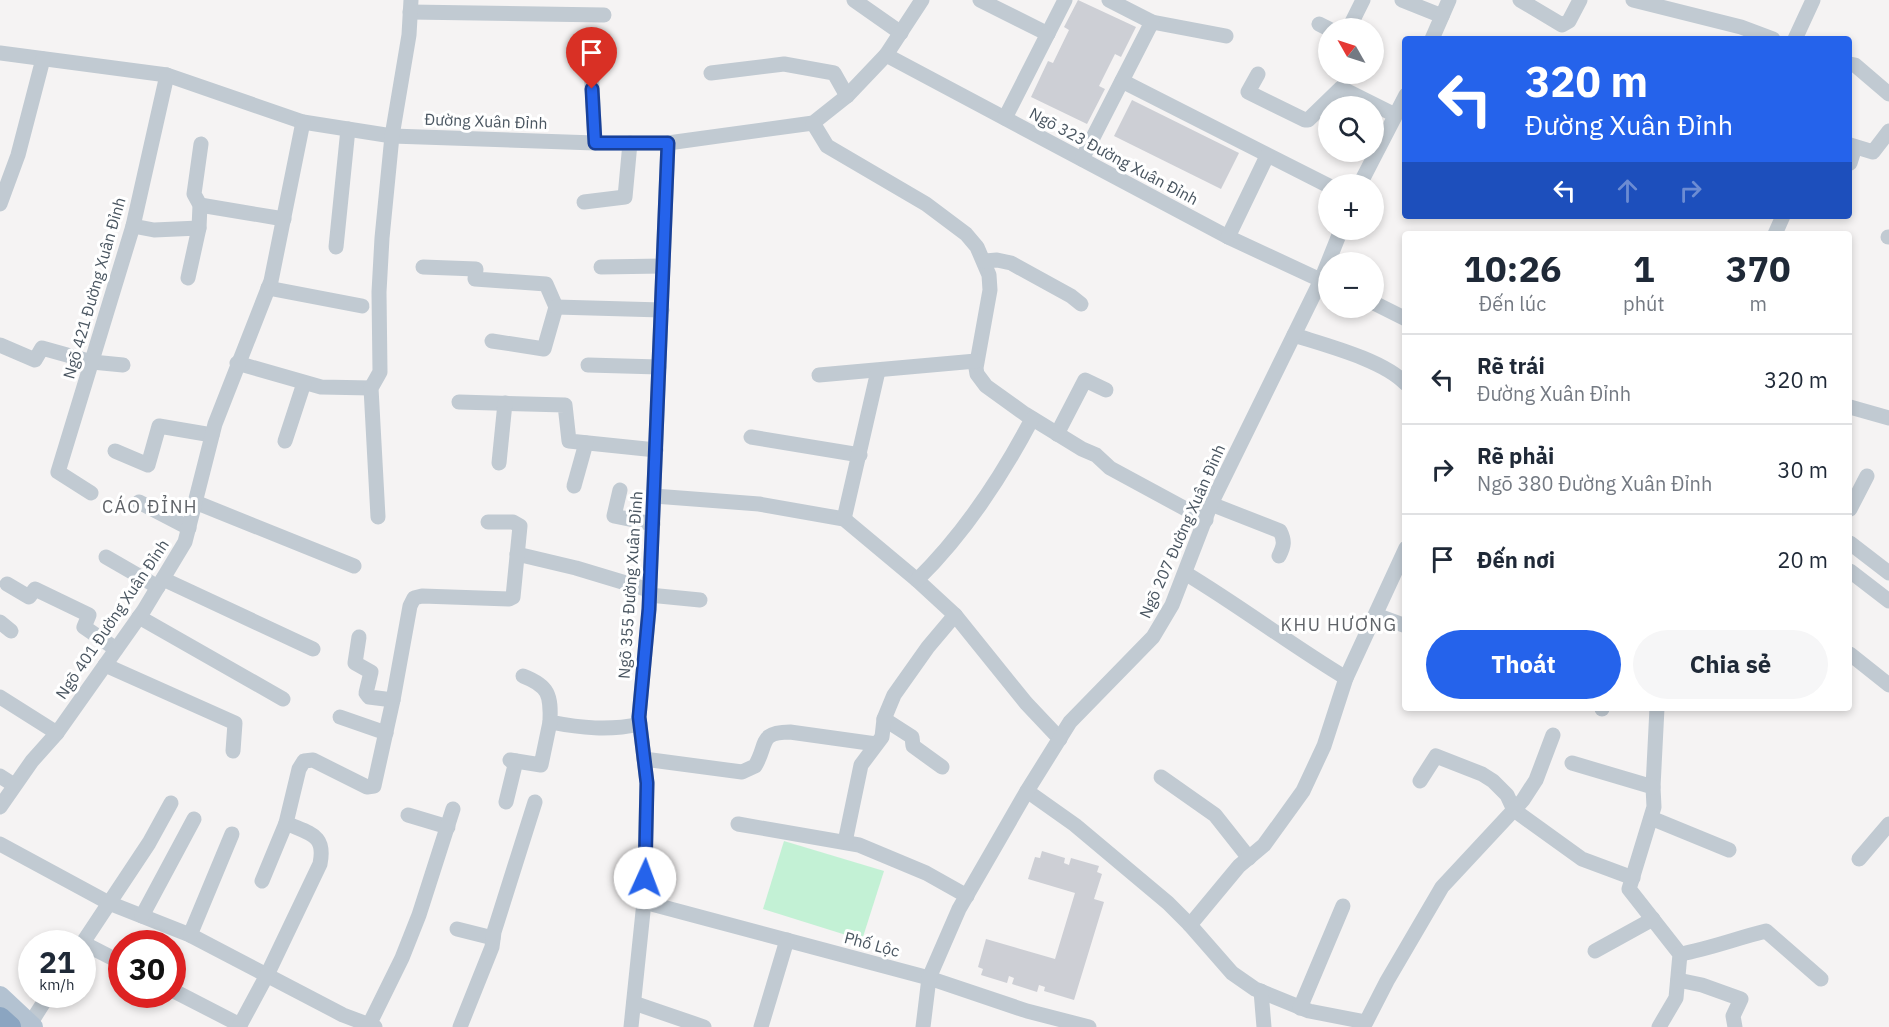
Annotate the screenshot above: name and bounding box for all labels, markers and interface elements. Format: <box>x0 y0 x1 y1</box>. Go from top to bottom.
north arrow <box>1318 18 1384 84</box>
map controls <box>1318 18 1384 318</box>
pin <box>566 27 617 89</box>
icon: arrive <box>575 36 608 69</box>
text: 320 m <box>1525 54 1648 109</box>
icon: left <box>1426 60 1504 138</box>
button: search <box>1318 96 1384 162</box>
street label: Ngõ 323 Đường Xuân Đỉnh <box>1026 103 1202 209</box>
text: Đường Xuân Đỉnh <box>1525 107 1733 142</box>
street label: Đường Xuân Đỉnh <box>424 109 548 133</box>
button: + <box>1318 174 1384 240</box>
icon: left <box>1548 174 1581 207</box>
icon: ahead <box>1611 174 1644 207</box>
icon: right <box>1674 174 1707 207</box>
street label: Ngõ 421 Đường Xuân Đỉnh <box>58 195 130 381</box>
text: 10:26 <box>1463 245 1562 292</box>
text: 1 <box>1633 245 1655 292</box>
text: 370 <box>1726 245 1791 292</box>
button: − <box>1318 252 1384 318</box>
text: Đến lúc <box>1479 290 1546 317</box>
text: phút <box>1623 290 1664 317</box>
text: m <box>1749 290 1767 317</box>
text: Rẽ trái <box>1477 351 1545 380</box>
icon: left <box>1426 363 1459 396</box>
text: 320 m <box>1764 365 1828 394</box>
text: Đường Xuân Đỉnh <box>1477 380 1631 407</box>
street label: Ngõ 207 Đường Xuân Đỉnh <box>1135 441 1229 621</box>
text: Rẽ phải <box>1477 441 1554 470</box>
icon: right <box>1426 453 1459 486</box>
text: 30 m <box>1777 455 1828 484</box>
text: Ngõ 380 Đường Xuân Đỉnh <box>1477 470 1712 497</box>
street label: Ngõ 355 Đường Xuân Đỉnh <box>613 490 647 680</box>
district label: CÁO ĐỈNH <box>102 495 198 518</box>
street label: Ngõ 401 Đường Xuân Đỉnh <box>51 535 173 703</box>
icon: arrive <box>1426 543 1459 576</box>
text: Đến nơi <box>1477 545 1555 574</box>
text: 20 m <box>1777 545 1828 574</box>
district label: KHU HƯƠNG <box>1281 613 1398 636</box>
button: Thoát <box>1426 630 1621 699</box>
button: Chia sẻ <box>1633 630 1828 699</box>
position arrow <box>613 846 677 910</box>
street label: Phố Lộc <box>842 927 902 961</box>
speed limit sign: 30 <box>108 930 186 1008</box>
text: 21 <box>39 942 75 981</box>
text: km/h <box>39 975 75 994</box>

